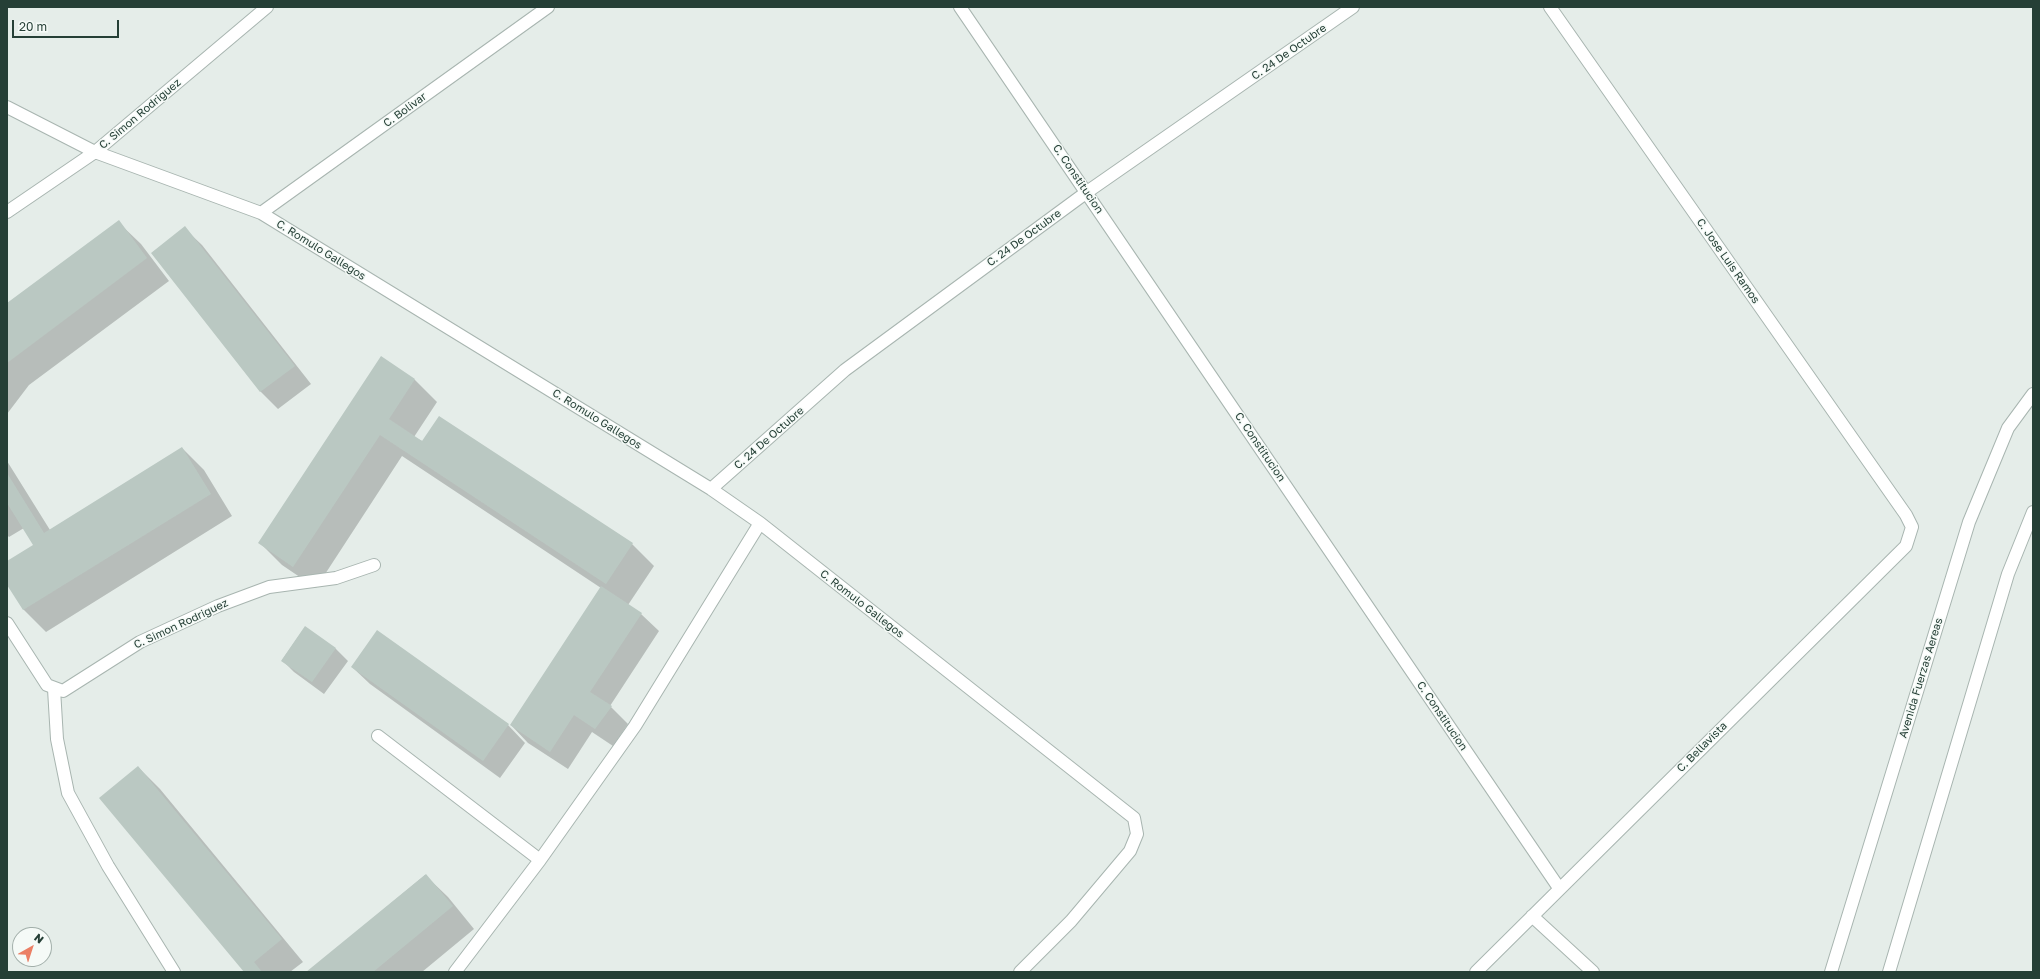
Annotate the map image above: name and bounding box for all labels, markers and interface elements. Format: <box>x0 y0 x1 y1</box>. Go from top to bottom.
scale bar <box>14 12 121 38</box>
text: 20 m <box>19 19 47 34</box>
street label: C. 24 De Octubre <box>1249 21 1329 83</box>
street label: C. Simon Rodriguez <box>96 76 184 152</box>
street label: C. Bolivar <box>381 90 429 130</box>
street label: C. Constitucion <box>1050 142 1106 216</box>
street label: C. 24 De Octubre <box>984 207 1064 269</box>
street label: C. Jose Luis Ramos <box>1694 216 1762 306</box>
street label: C. Romulo Gallegos <box>274 217 368 283</box>
street label: C. Romulo Gallegos <box>550 386 644 452</box>
street label: C. 24 De Octubre <box>731 404 807 472</box>
street label: C. Constitucion <box>1232 410 1288 484</box>
street label: C. Romulo Gallegos <box>817 567 907 641</box>
street label: C. Simon Rodriguez <box>132 596 230 652</box>
street label: Avenida Fuerzas Aereas <box>1896 616 1946 740</box>
street label: C. Constitucion <box>1414 679 1470 753</box>
street label: C. Bellavista <box>1674 719 1730 775</box>
north arrow <box>12 927 52 967</box>
text: N <box>32 930 47 946</box>

